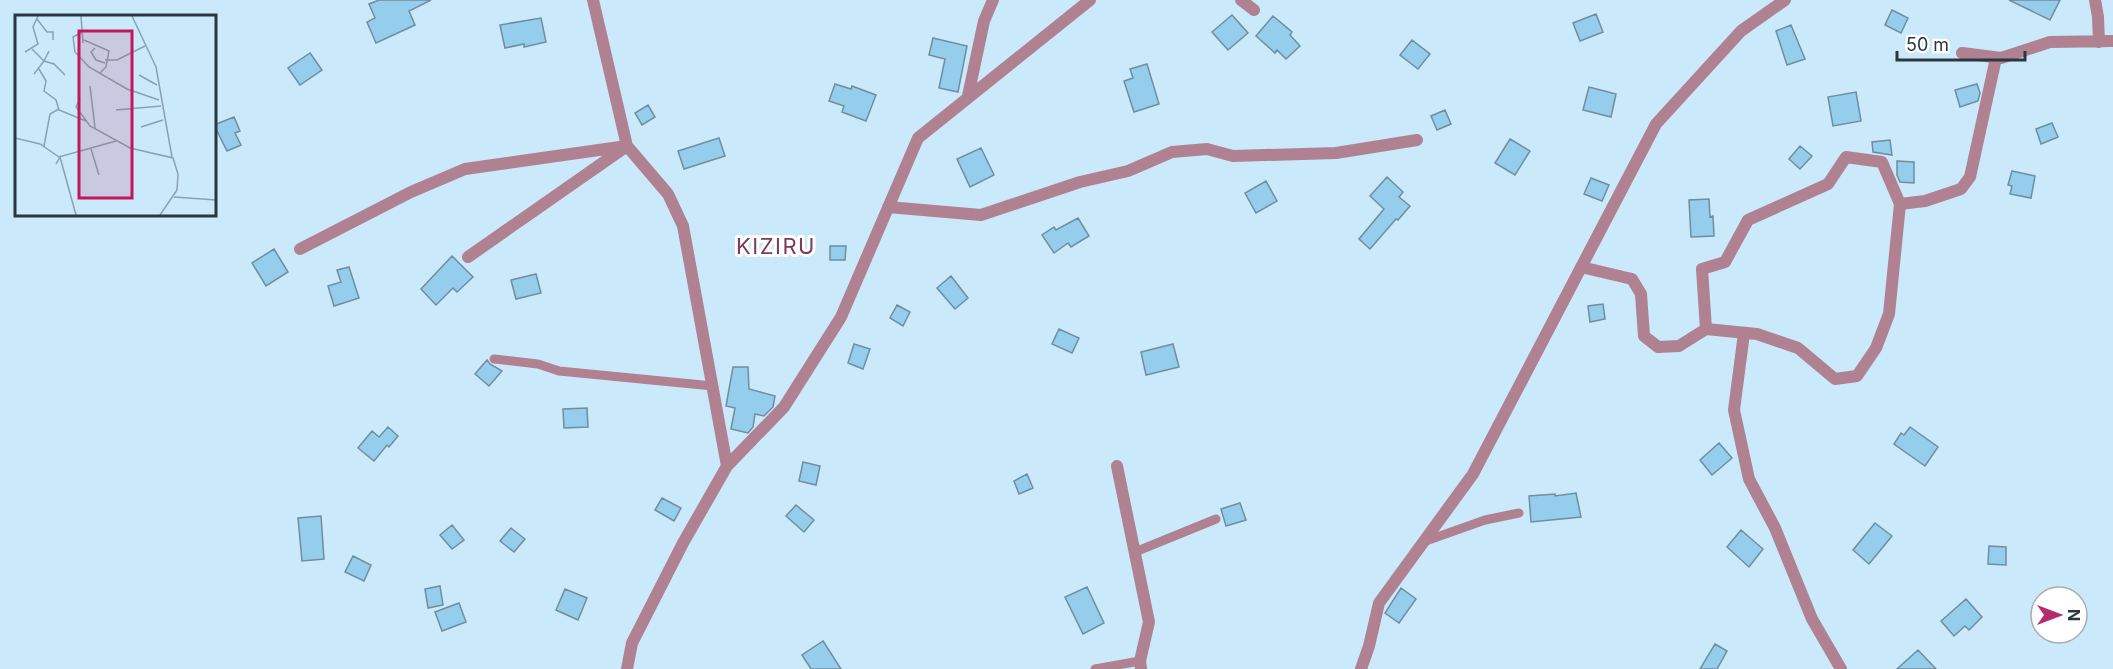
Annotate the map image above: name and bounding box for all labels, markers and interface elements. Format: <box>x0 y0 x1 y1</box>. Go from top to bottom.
inset map <box>15 15 216 216</box>
scale bar <box>1897 24 2024 62</box>
text: 50 m <box>1906 34 1949 55</box>
district label: KIZIRU <box>736 233 816 259</box>
north arrow <box>2029 585 2089 645</box>
text: N <box>2064 609 2084 621</box>

